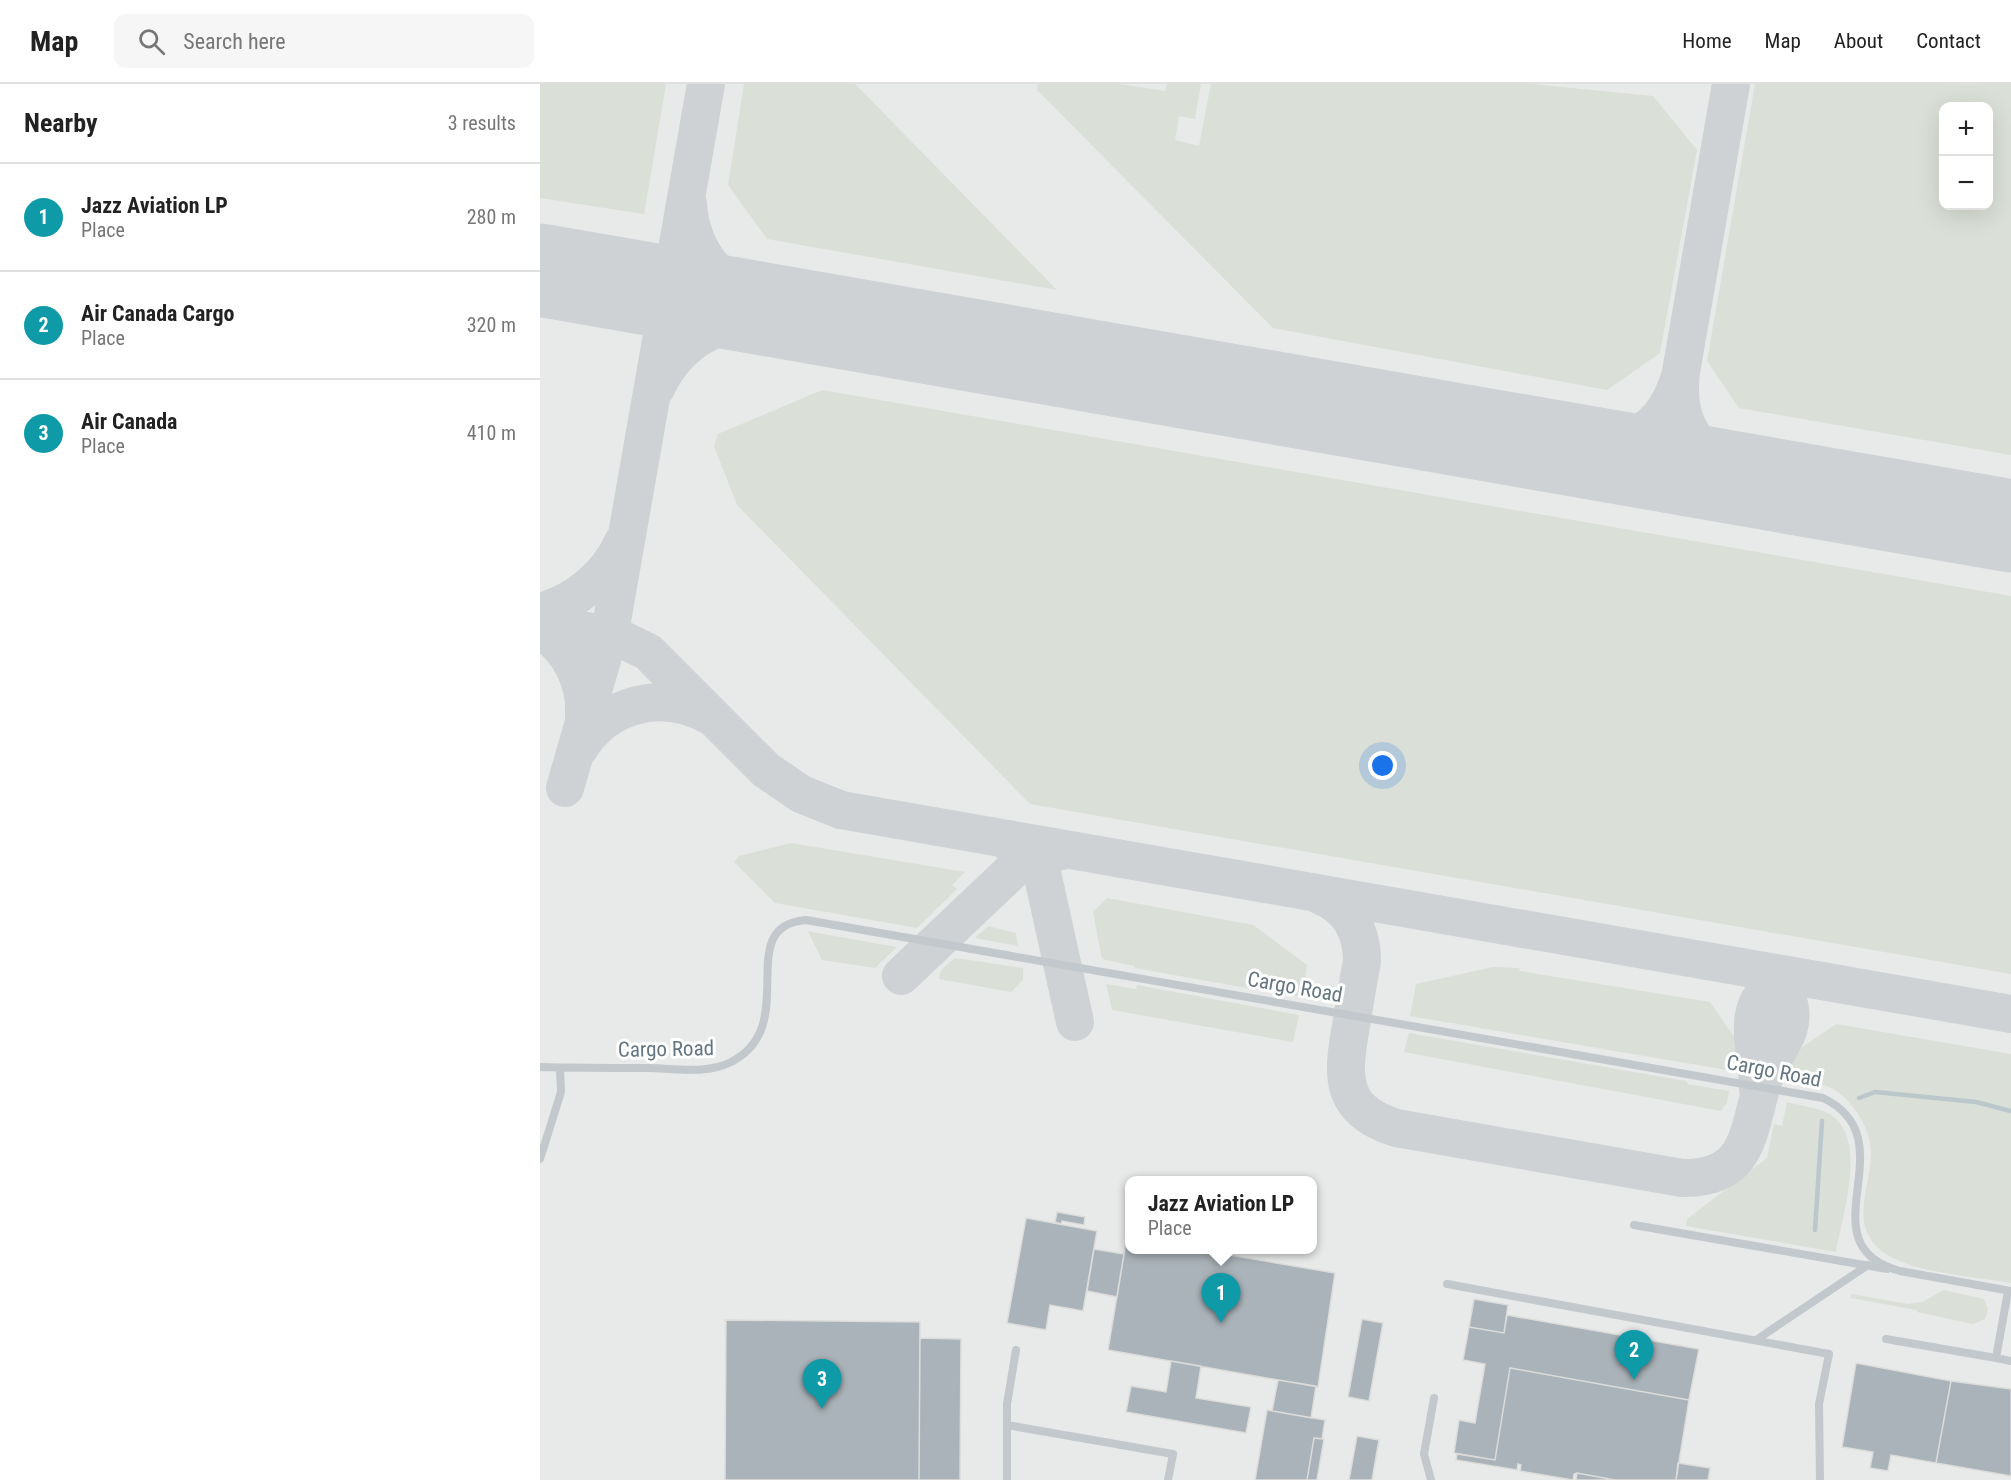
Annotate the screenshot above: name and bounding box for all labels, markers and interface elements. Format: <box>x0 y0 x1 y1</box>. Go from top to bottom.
search box <box>114 14 534 68</box>
text: Map <box>30 25 78 58</box>
icon: search <box>135 25 168 58</box>
text: Search here <box>183 29 286 54</box>
text: Home <box>1682 29 1732 53</box>
text: Map <box>1765 29 1801 53</box>
text: About <box>1834 29 1883 53</box>
text: Contact <box>1916 29 1981 53</box>
map controls <box>1939 102 1993 210</box>
button: + <box>1939 102 1993 156</box>
text: Nearby <box>24 108 98 138</box>
text: 3 results <box>448 111 516 135</box>
button: − <box>1939 156 1993 210</box>
text: Jazz Aviation LP <box>81 193 228 218</box>
text: 1 <box>38 205 49 229</box>
text: 280 m <box>467 205 516 229</box>
text: Place <box>81 218 125 242</box>
text: Air Canada Cargo <box>81 301 234 326</box>
text: 2 <box>38 313 49 337</box>
text: 320 m <box>467 313 516 337</box>
text: Place <box>81 326 125 350</box>
text: Air Canada <box>81 409 177 434</box>
text: 3 <box>38 421 49 445</box>
text: 410 m <box>467 421 516 445</box>
text: Place <box>81 434 125 458</box>
your location <box>1368 751 1397 780</box>
street label: Cargo Road <box>1246 967 1344 1007</box>
street label: Cargo Road <box>618 1036 714 1062</box>
street label: Cargo Road <box>1725 1050 1823 1092</box>
popup <box>1125 1176 1317 1254</box>
text: Jazz Aviation LP <box>1148 1191 1294 1216</box>
text: Place <box>1148 1216 1192 1240</box>
pin: 1 <box>1202 1274 1240 1323</box>
pin: 2 <box>1614 1330 1654 1380</box>
pin: 3 <box>802 1360 842 1409</box>

